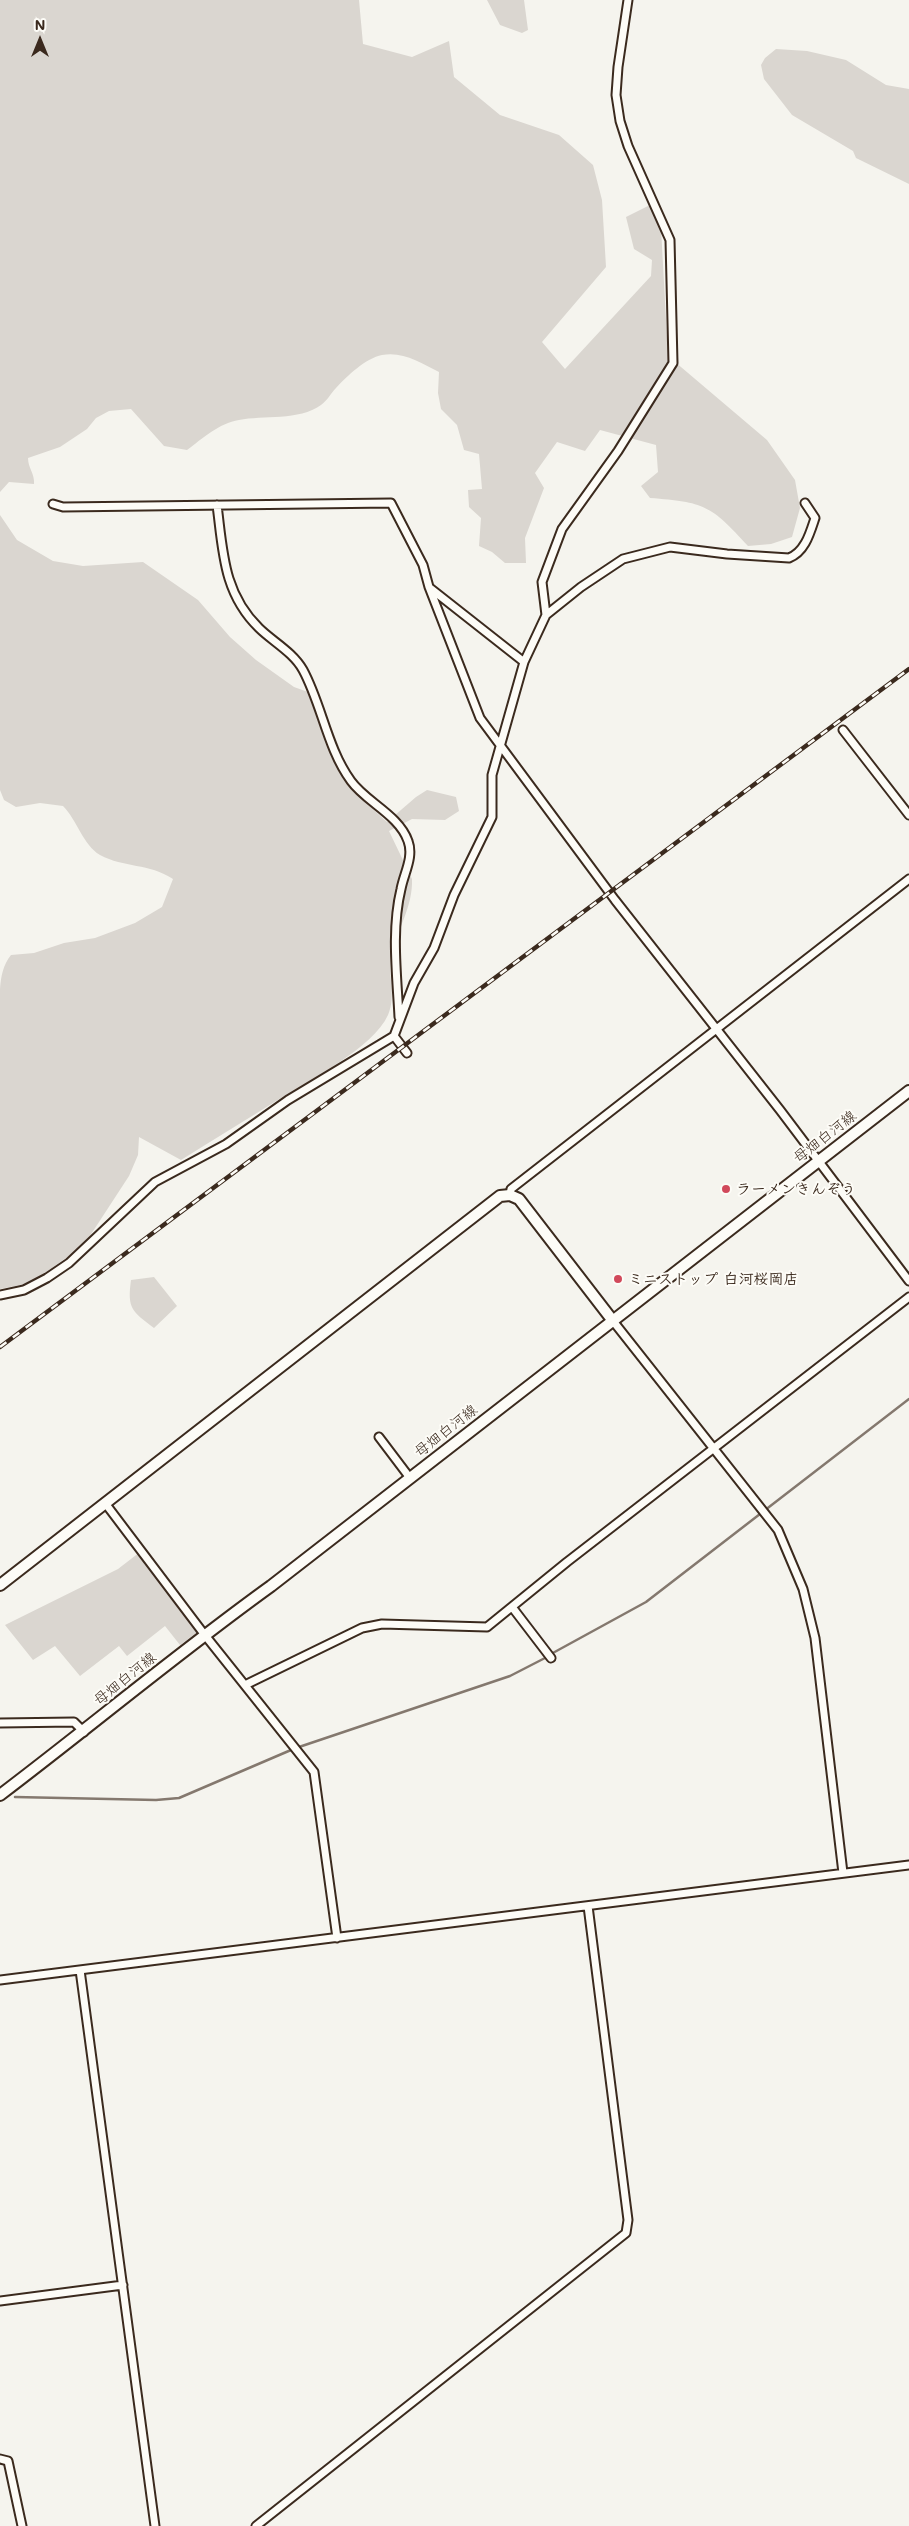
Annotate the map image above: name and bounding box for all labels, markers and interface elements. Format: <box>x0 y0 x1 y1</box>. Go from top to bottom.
north arrow <box>15 15 65 65</box>
text: N <box>35 15 45 34</box>
street label: 母畑白河線 <box>790 1107 860 1167</box>
place label: ラーメンきんぞう <box>736 1180 856 1198</box>
marker: ラーメンきんぞう <box>720 1183 732 1195</box>
place label: ミニストップ 白河桜岡店 <box>628 1270 798 1288</box>
marker: ミニストップ 白河桜岡店 <box>612 1273 624 1285</box>
street label: 母畑白河線 <box>411 1401 481 1461</box>
street label: 母畑白河線 <box>90 1648 160 1710</box>

